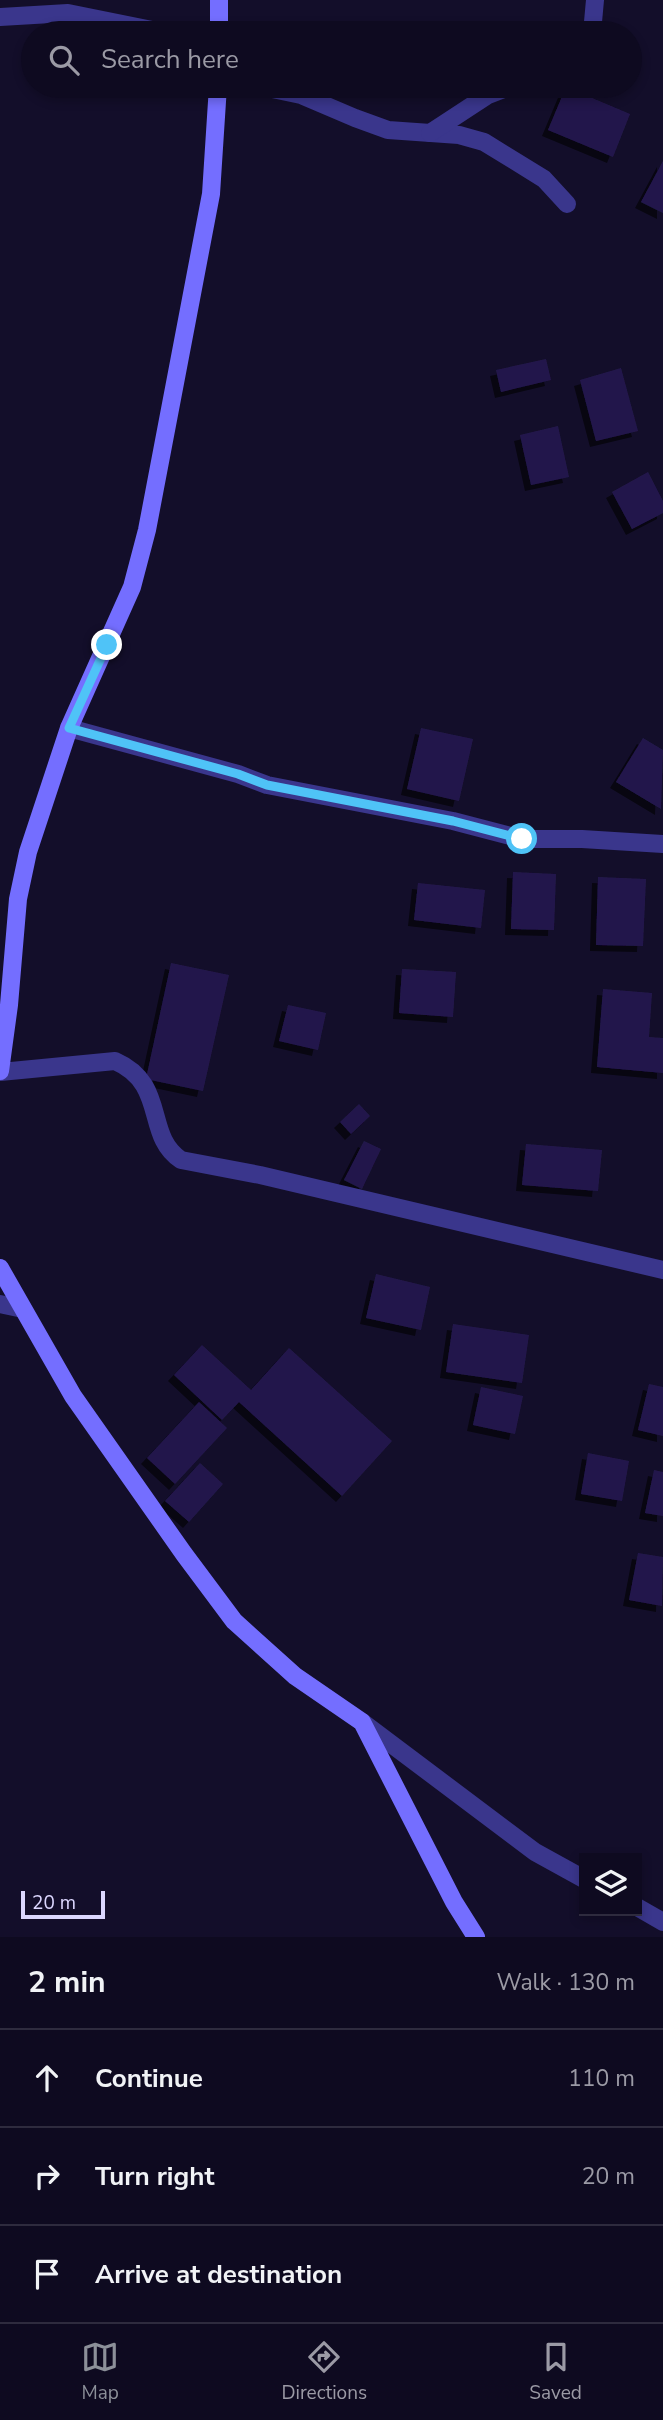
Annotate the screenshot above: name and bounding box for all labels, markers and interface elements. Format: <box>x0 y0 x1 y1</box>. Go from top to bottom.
search box <box>21 21 642 98</box>
icon: search <box>45 41 83 79</box>
text: Search here <box>101 42 239 77</box>
route end <box>91 629 122 660</box>
route start <box>506 823 537 854</box>
map controls <box>579 1853 642 1916</box>
button: layers <box>579 1853 642 1916</box>
scale bar <box>21 1888 105 1920</box>
text: 20 m <box>32 1890 76 1916</box>
text: 2 min <box>28 1962 106 2003</box>
text: Walk · 130 m <box>496 1967 635 1998</box>
icon: ahead <box>28 2059 66 2097</box>
text: Continue <box>95 2061 203 2096</box>
text: 110 m <box>568 2063 635 2094</box>
icon: right <box>28 2157 66 2195</box>
text: Turn right <box>95 2159 214 2194</box>
text: 20 m <box>582 2161 635 2192</box>
icon: arrive <box>28 2255 66 2293</box>
text: Arrive at destination <box>95 2257 342 2292</box>
tab: Map <box>81 2338 119 2406</box>
tab: Directions <box>281 2338 367 2406</box>
tab: Saved <box>529 2338 582 2406</box>

